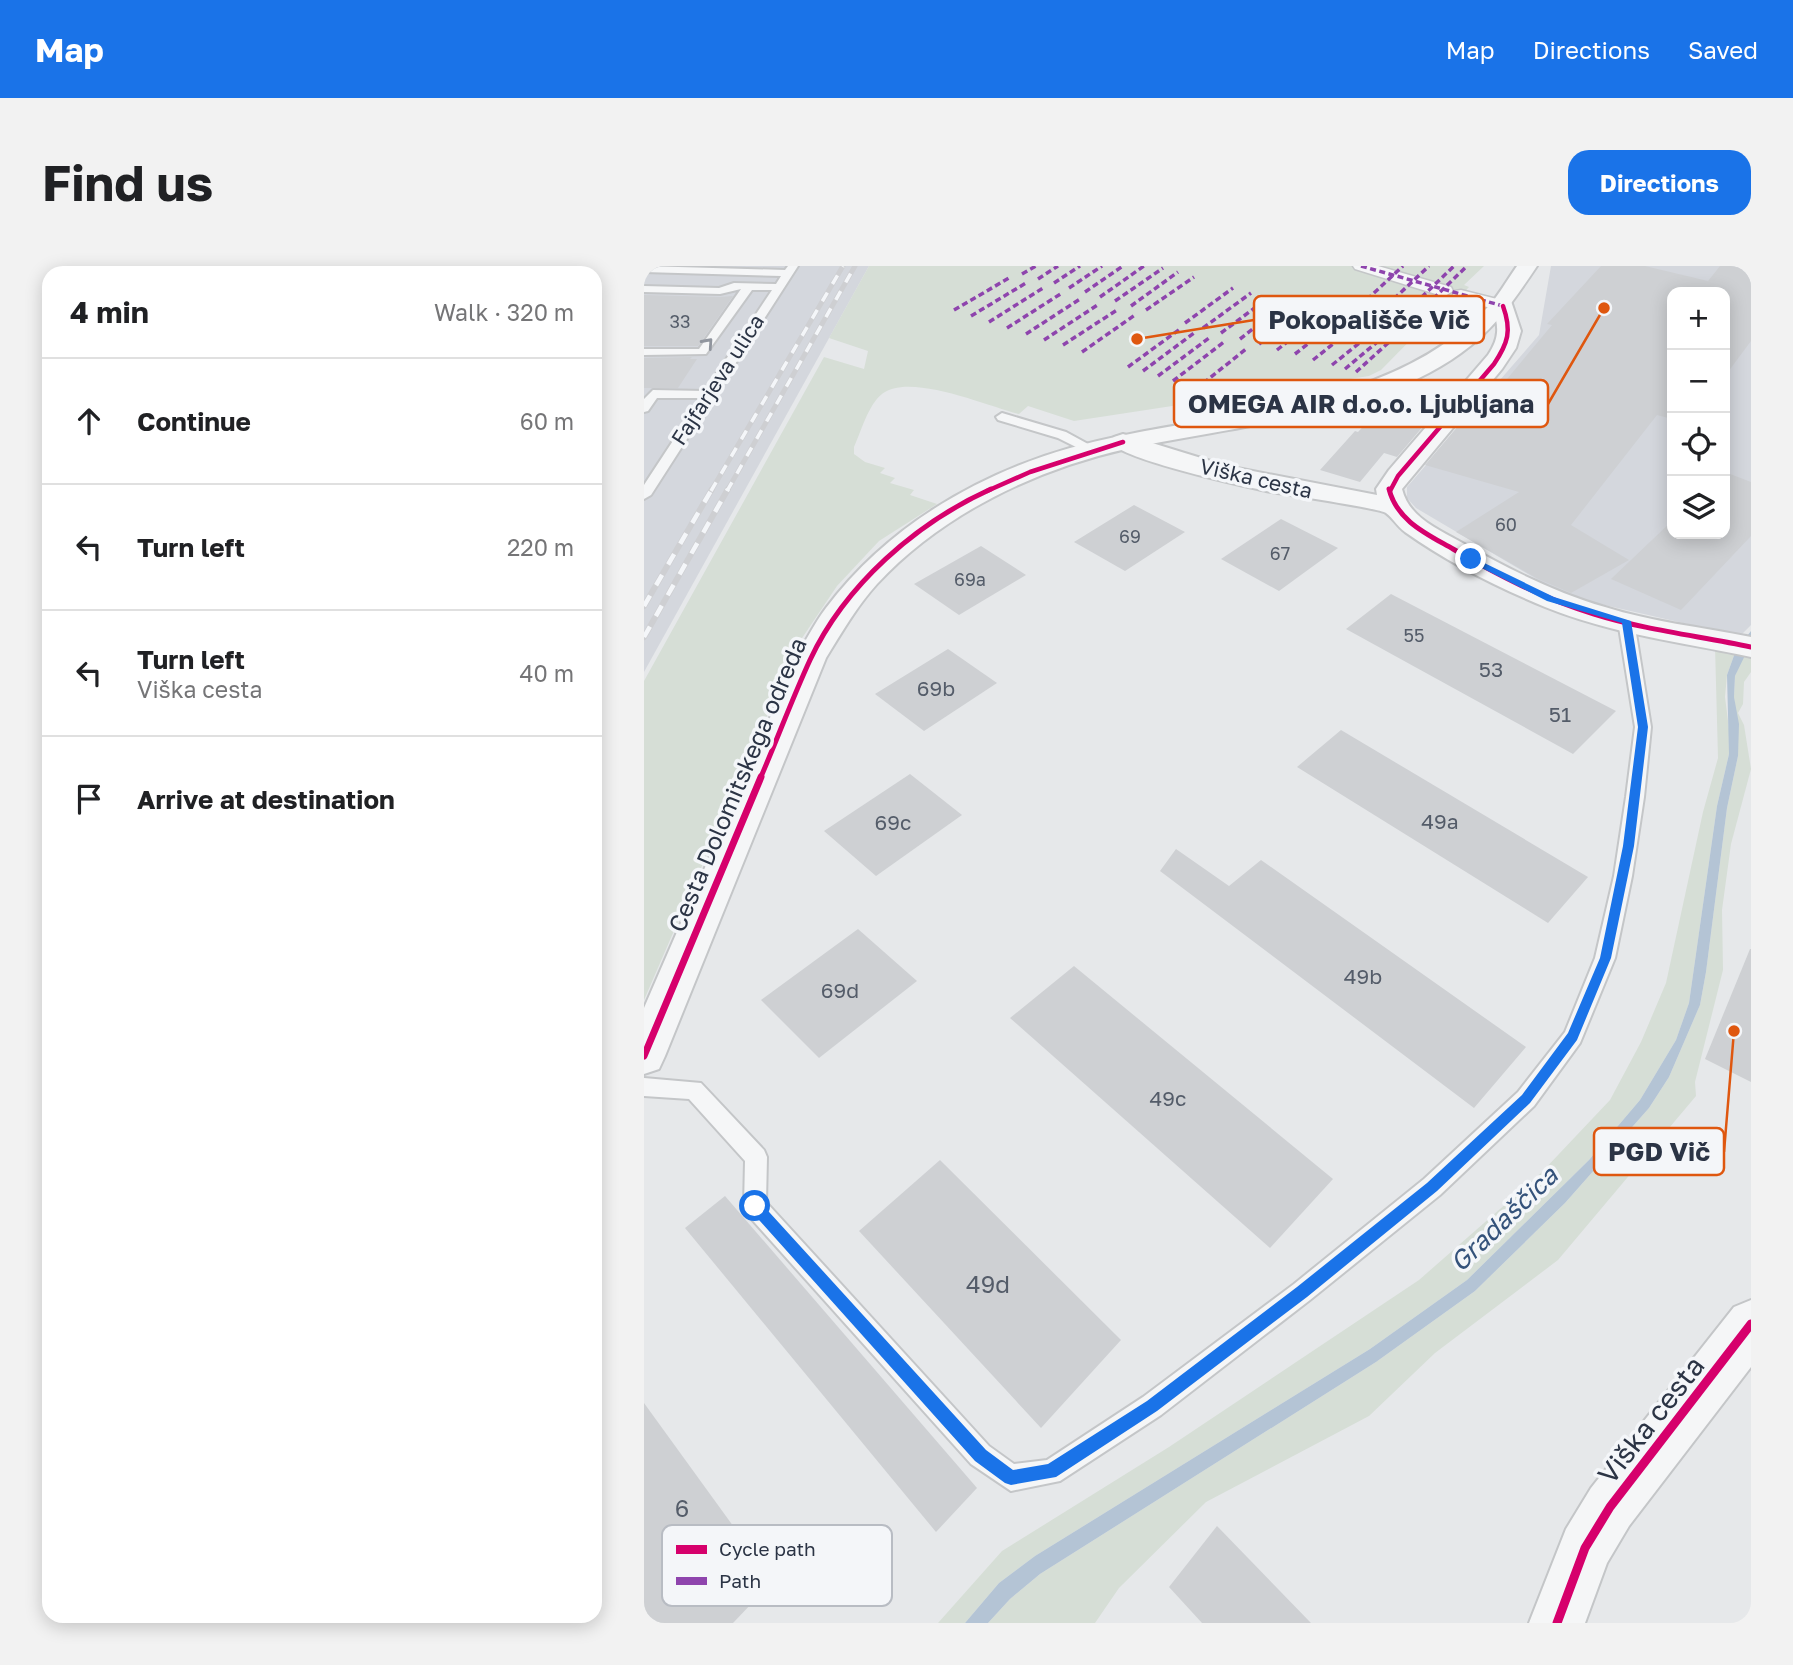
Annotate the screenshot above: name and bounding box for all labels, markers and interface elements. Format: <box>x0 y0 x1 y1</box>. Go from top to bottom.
text: Map <box>35 30 104 69</box>
text: Map <box>1446 35 1495 64</box>
text: Directions <box>1533 35 1650 64</box>
text: Saved <box>1688 35 1758 64</box>
button: Directions <box>1568 150 1751 215</box>
text: Find us <box>42 153 213 212</box>
map controls <box>1667 287 1730 539</box>
button: + <box>1667 287 1730 350</box>
text: 4 min <box>70 294 149 330</box>
callout: Pokopališče Vič <box>1254 296 1484 343</box>
text: Walk · 320 m <box>434 298 574 326</box>
text: Pokopališče Vič <box>1268 304 1470 335</box>
street label: Fajfarjeva ulica <box>665 309 769 450</box>
house number: 33 <box>669 310 691 332</box>
one-way arrow <box>700 339 712 352</box>
button: − <box>1667 350 1730 413</box>
callout: OMEGA AIR d.o.o. Ljubljana <box>1174 380 1548 427</box>
text: OMEGA AIR d.o.o. Ljubljana <box>1188 388 1534 419</box>
icon: ahead <box>70 402 108 440</box>
text: Continue <box>137 406 251 437</box>
text: 60 m <box>520 407 574 435</box>
button: locate <box>1667 413 1730 476</box>
street label: Viška cesta <box>1197 452 1315 504</box>
button: layers <box>1667 476 1730 539</box>
house number: 60 <box>1495 513 1517 535</box>
house number: 69 <box>1119 525 1141 547</box>
icon: left <box>70 528 108 566</box>
text: Turn left <box>137 532 245 563</box>
text: 220 m <box>507 533 574 561</box>
house number: 67 <box>1270 542 1290 564</box>
route end <box>1455 543 1486 574</box>
house number: 69a <box>954 568 986 590</box>
house number: 55 <box>1404 624 1424 646</box>
street label: Cesta Dolomitskega odreda <box>661 633 812 936</box>
text: Turn left <box>137 644 245 675</box>
icon: left <box>70 654 108 692</box>
house number: 53 <box>1479 656 1503 682</box>
text: 40 m <box>520 659 574 687</box>
text: Viška cesta <box>137 675 263 703</box>
house number: 69b <box>917 675 955 701</box>
house number: 51 <box>1549 701 1571 727</box>
icon: arrive <box>70 780 108 818</box>
text: Arrive at destination <box>137 784 395 815</box>
house number: 49a <box>1421 808 1459 834</box>
house number: 69c <box>875 809 911 835</box>
house number: 49b <box>1344 963 1382 989</box>
house number: 69d <box>821 977 859 1003</box>
house number: 49c <box>1150 1085 1186 1111</box>
callout: PGD Vič <box>1594 1128 1724 1175</box>
text: PGD Vič <box>1608 1136 1710 1167</box>
water label: Gradaščica <box>1443 1159 1565 1277</box>
route start <box>739 1190 770 1221</box>
house number: 49d <box>966 1269 1010 1298</box>
street label: Viška cesta <box>1591 1349 1711 1490</box>
house number: 6 <box>675 1493 689 1522</box>
legend <box>662 1525 892 1606</box>
text: Cycle path <box>719 1537 816 1560</box>
text: Path <box>719 1569 761 1592</box>

